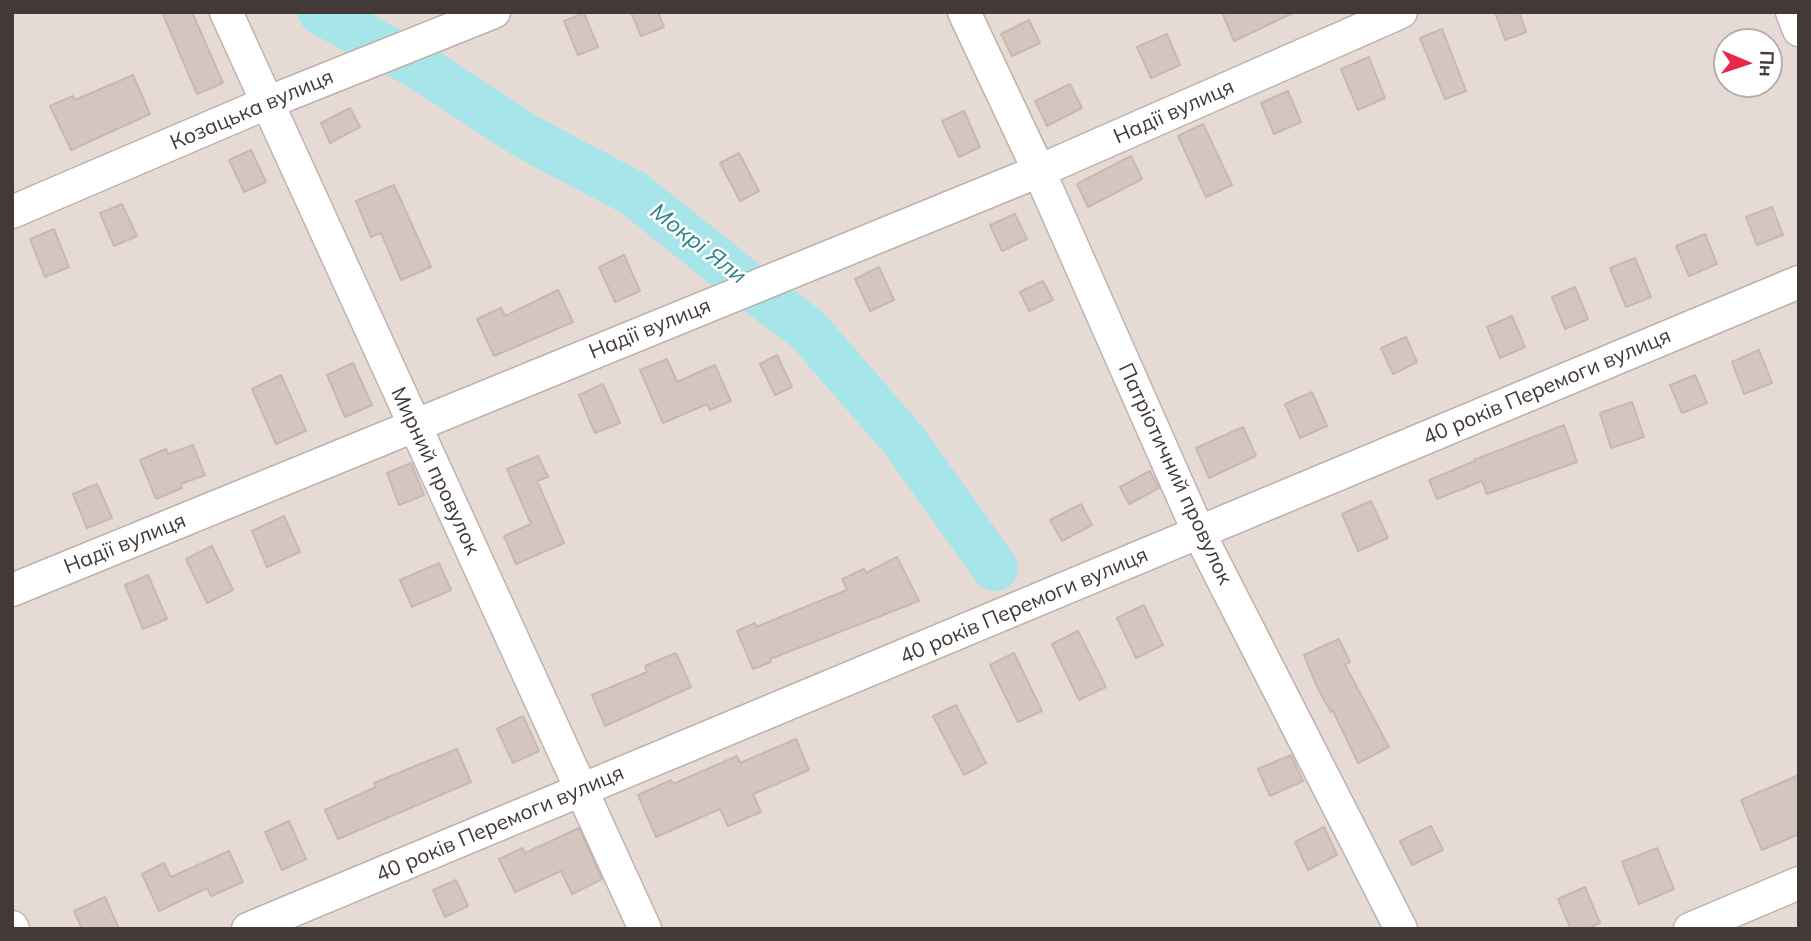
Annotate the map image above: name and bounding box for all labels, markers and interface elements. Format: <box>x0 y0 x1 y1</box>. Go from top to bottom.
north arrow <box>1713 28 1783 98</box>
text: Пн <box>1755 50 1779 77</box>
street label: Козацька вулиця <box>167 64 337 156</box>
street label: Надії вулиця <box>1110 74 1238 150</box>
water label: Мокрі Яли <box>644 198 752 290</box>
street label: Надії вулиця <box>585 293 715 365</box>
street label: 40 років Перемоги вулиця <box>1419 323 1675 451</box>
street label: Патріотичний провулок <box>1113 359 1237 589</box>
street label: Мирний провулок <box>385 383 485 559</box>
street label: Надії вулиця <box>60 508 190 580</box>
street label: 40 років Перемоги вулиця <box>896 542 1152 670</box>
street label: 40 років Перемоги вулиця <box>372 760 628 888</box>

